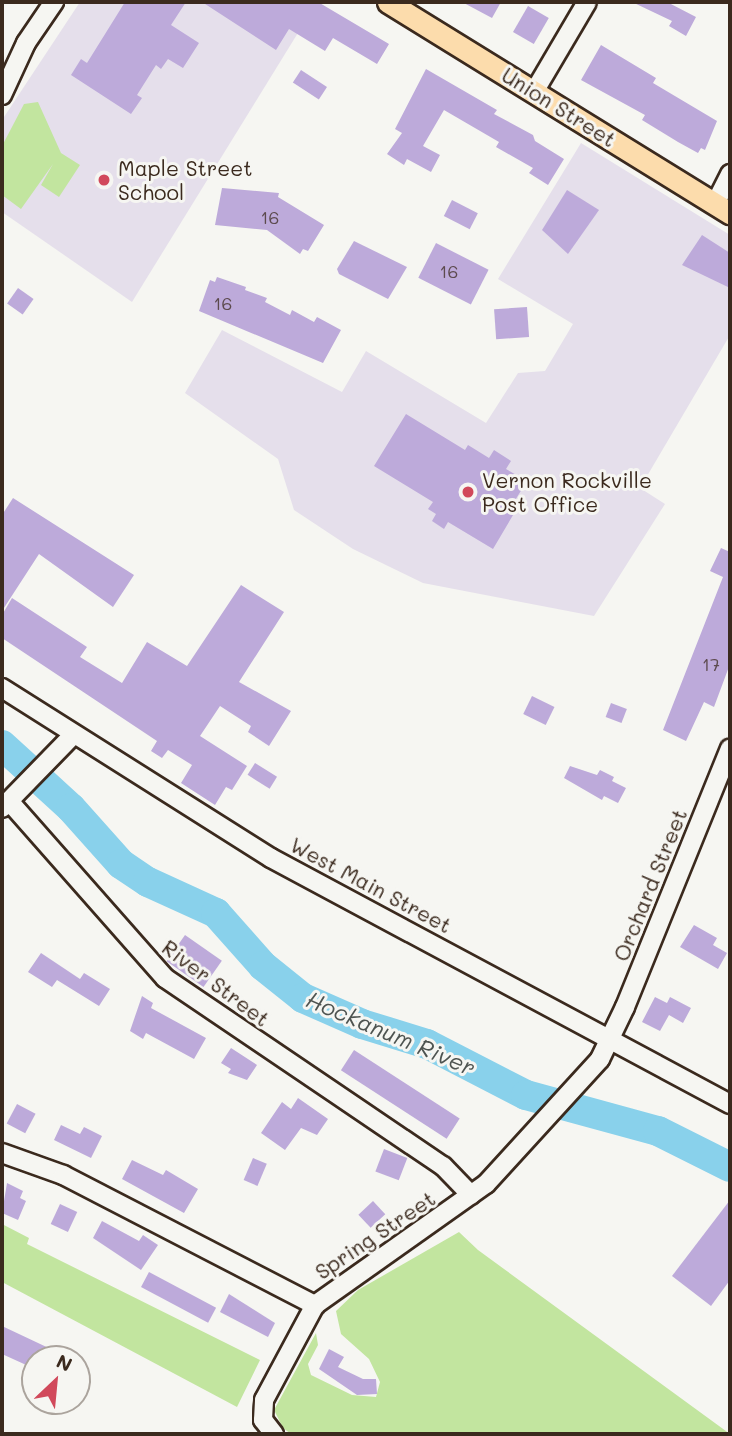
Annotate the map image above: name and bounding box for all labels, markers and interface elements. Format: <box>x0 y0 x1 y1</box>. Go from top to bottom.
street label: Union Street <box>497 62 621 152</box>
place label: Maple Street School <box>118 155 253 205</box>
marker: Maple Street School <box>96 172 112 188</box>
house number: 16 <box>261 206 279 228</box>
house number: 16 <box>440 260 458 282</box>
house number: 16 <box>214 292 232 314</box>
place label: Vernon Rockville Post Office <box>482 467 652 517</box>
marker: Vernon Rockville Post Office <box>460 484 476 500</box>
house number: 17 <box>702 653 720 675</box>
street label: Orchard Street <box>608 805 692 965</box>
street label: West Main Street <box>286 832 456 938</box>
street label: River Street <box>157 934 275 1032</box>
water label: Hockanum River <box>302 985 480 1081</box>
street label: Spring Street <box>310 1186 440 1284</box>
north arrow <box>21 1345 91 1415</box>
text: N <box>53 1348 77 1377</box>

